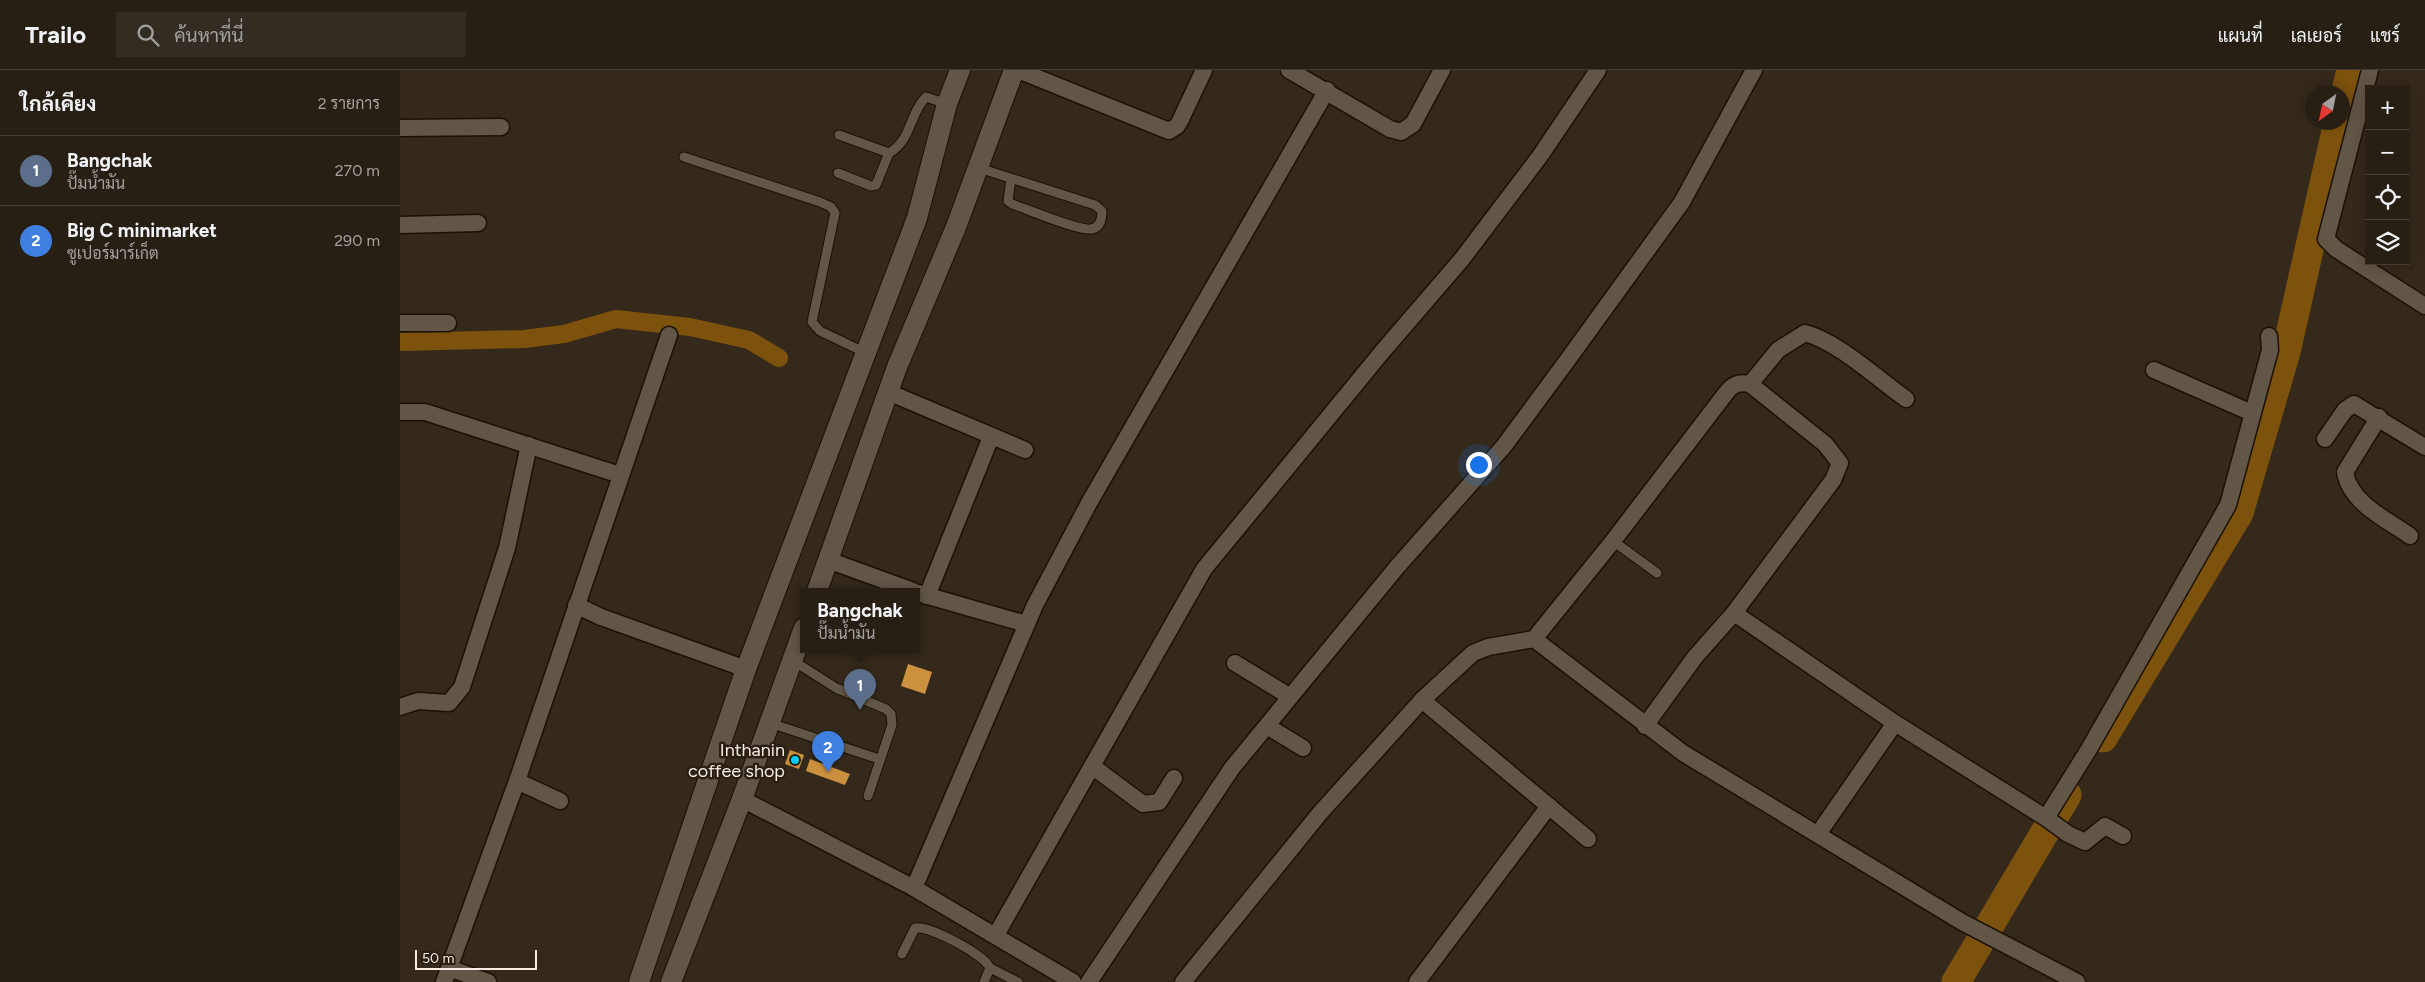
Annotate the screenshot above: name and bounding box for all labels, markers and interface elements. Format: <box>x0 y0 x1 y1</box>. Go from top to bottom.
search box <box>116 12 466 57</box>
text: Trailo <box>25 20 86 49</box>
icon: search <box>134 21 162 49</box>
text: ค้นหาที่นี่ <box>174 24 244 47</box>
text: แผนที่ <box>2218 25 2263 47</box>
text: เลเยอร์ <box>2291 25 2342 47</box>
text: แชร์ <box>2370 25 2400 47</box>
north arrow <box>2305 85 2350 130</box>
map controls <box>2365 85 2410 265</box>
button: + <box>2365 85 2410 130</box>
text: ใกล้เคียง <box>20 91 96 116</box>
text: 2 รายการ <box>318 94 380 113</box>
button: − <box>2365 130 2410 175</box>
text: Bangchak <box>67 149 153 172</box>
text: 1 <box>33 161 39 180</box>
text: 270 m <box>335 161 380 180</box>
text: ปั๊มน้ำมัน <box>67 174 125 193</box>
button: locate <box>2365 175 2410 220</box>
text: Big C minimarket <box>67 219 217 242</box>
button: layers <box>2365 220 2410 265</box>
text: 2 <box>31 231 41 250</box>
text: 290 m <box>334 231 380 250</box>
text: ซูเปอร์มาร์เก็ต <box>67 244 159 263</box>
your location <box>1466 452 1492 478</box>
popup <box>800 588 920 653</box>
text: Bangchak <box>817 599 903 622</box>
text: ปั๊มน้ำมัน <box>817 624 876 643</box>
pin: 1 <box>844 669 876 710</box>
pin: 2 <box>812 731 844 772</box>
place label: Inthanin coffee shop <box>688 739 785 782</box>
marker: Inthanin coffee shop <box>789 754 801 766</box>
scale bar <box>415 947 538 970</box>
text: 50 m <box>422 950 454 967</box>

